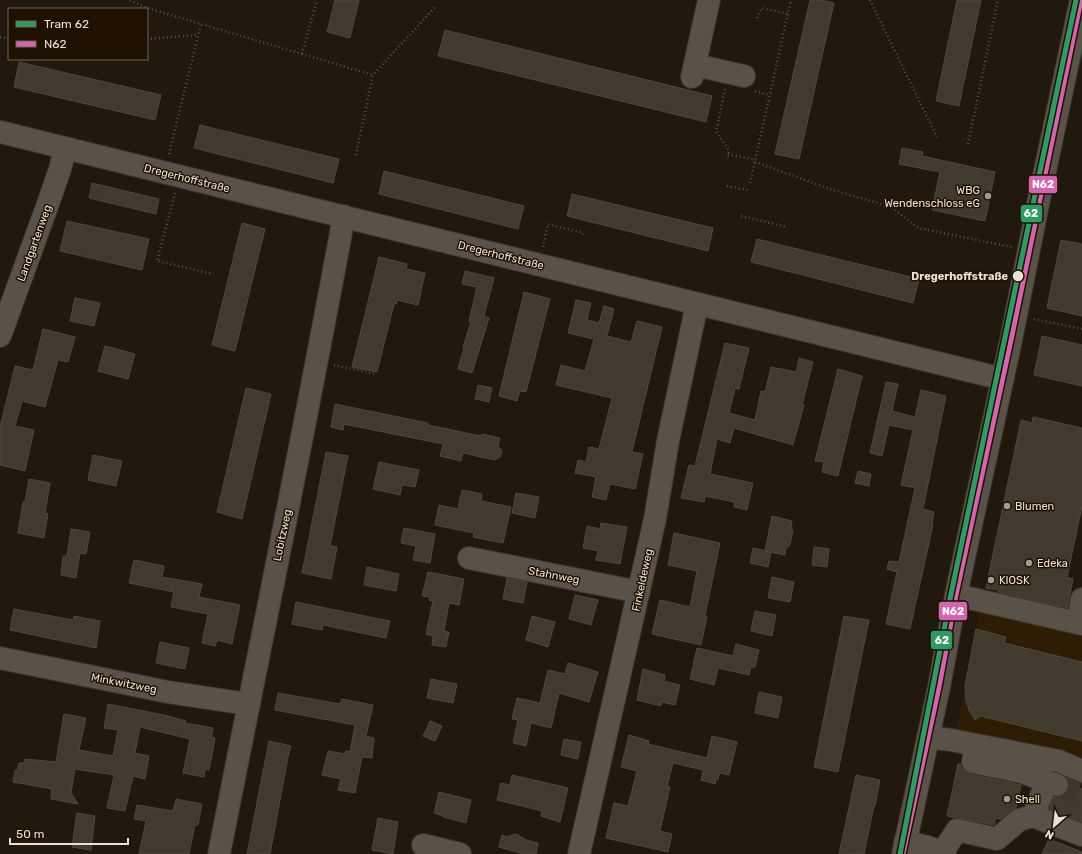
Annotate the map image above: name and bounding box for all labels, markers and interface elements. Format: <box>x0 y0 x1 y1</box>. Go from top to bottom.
legend <box>8 8 148 60</box>
text: Tram 62 <box>44 17 89 31</box>
text: N62 <box>44 37 67 51</box>
street label: Dregerhoffstraße <box>143 162 231 195</box>
line badge: N62 <box>1028 175 1058 194</box>
text: N62 <box>1032 178 1054 191</box>
place label: WBG Wendenschloss eG <box>884 184 980 210</box>
marker: WBG Wendenschloss eG <box>983 191 993 201</box>
street label: Landgartenweg <box>15 203 54 283</box>
line badge: 62 <box>1020 204 1043 223</box>
text: 62 <box>1024 207 1038 220</box>
street label: Dregerhoffstraße <box>457 239 545 272</box>
marker: Dregerhoffstraße <box>1011 269 1025 283</box>
place label: Dregerhoffstraße <box>911 270 1008 283</box>
place label: Blumen <box>1015 500 1054 513</box>
marker: Blumen <box>1002 501 1012 511</box>
street label: Lobitzweg <box>271 508 294 562</box>
street label: Finkeldeweg <box>629 547 655 613</box>
place label: Edeka <box>1037 557 1068 570</box>
marker: Edeka <box>1024 558 1034 568</box>
street label: Stahnweg <box>527 564 581 587</box>
place label: KIOSK <box>999 574 1030 587</box>
marker: KIOSK <box>986 575 996 585</box>
line badge: N62 <box>938 601 968 621</box>
text: N62 <box>942 605 964 618</box>
line badge: 62 <box>930 630 953 650</box>
text: 62 <box>935 634 949 647</box>
street label: Minkwitzweg <box>90 671 158 696</box>
place label: Shell <box>1015 793 1040 806</box>
marker: Shell <box>1002 794 1012 804</box>
north arrow <box>1034 806 1074 846</box>
scale bar <box>10 820 128 846</box>
text: 50 m <box>16 827 44 841</box>
text: N <box>1043 827 1056 842</box>

